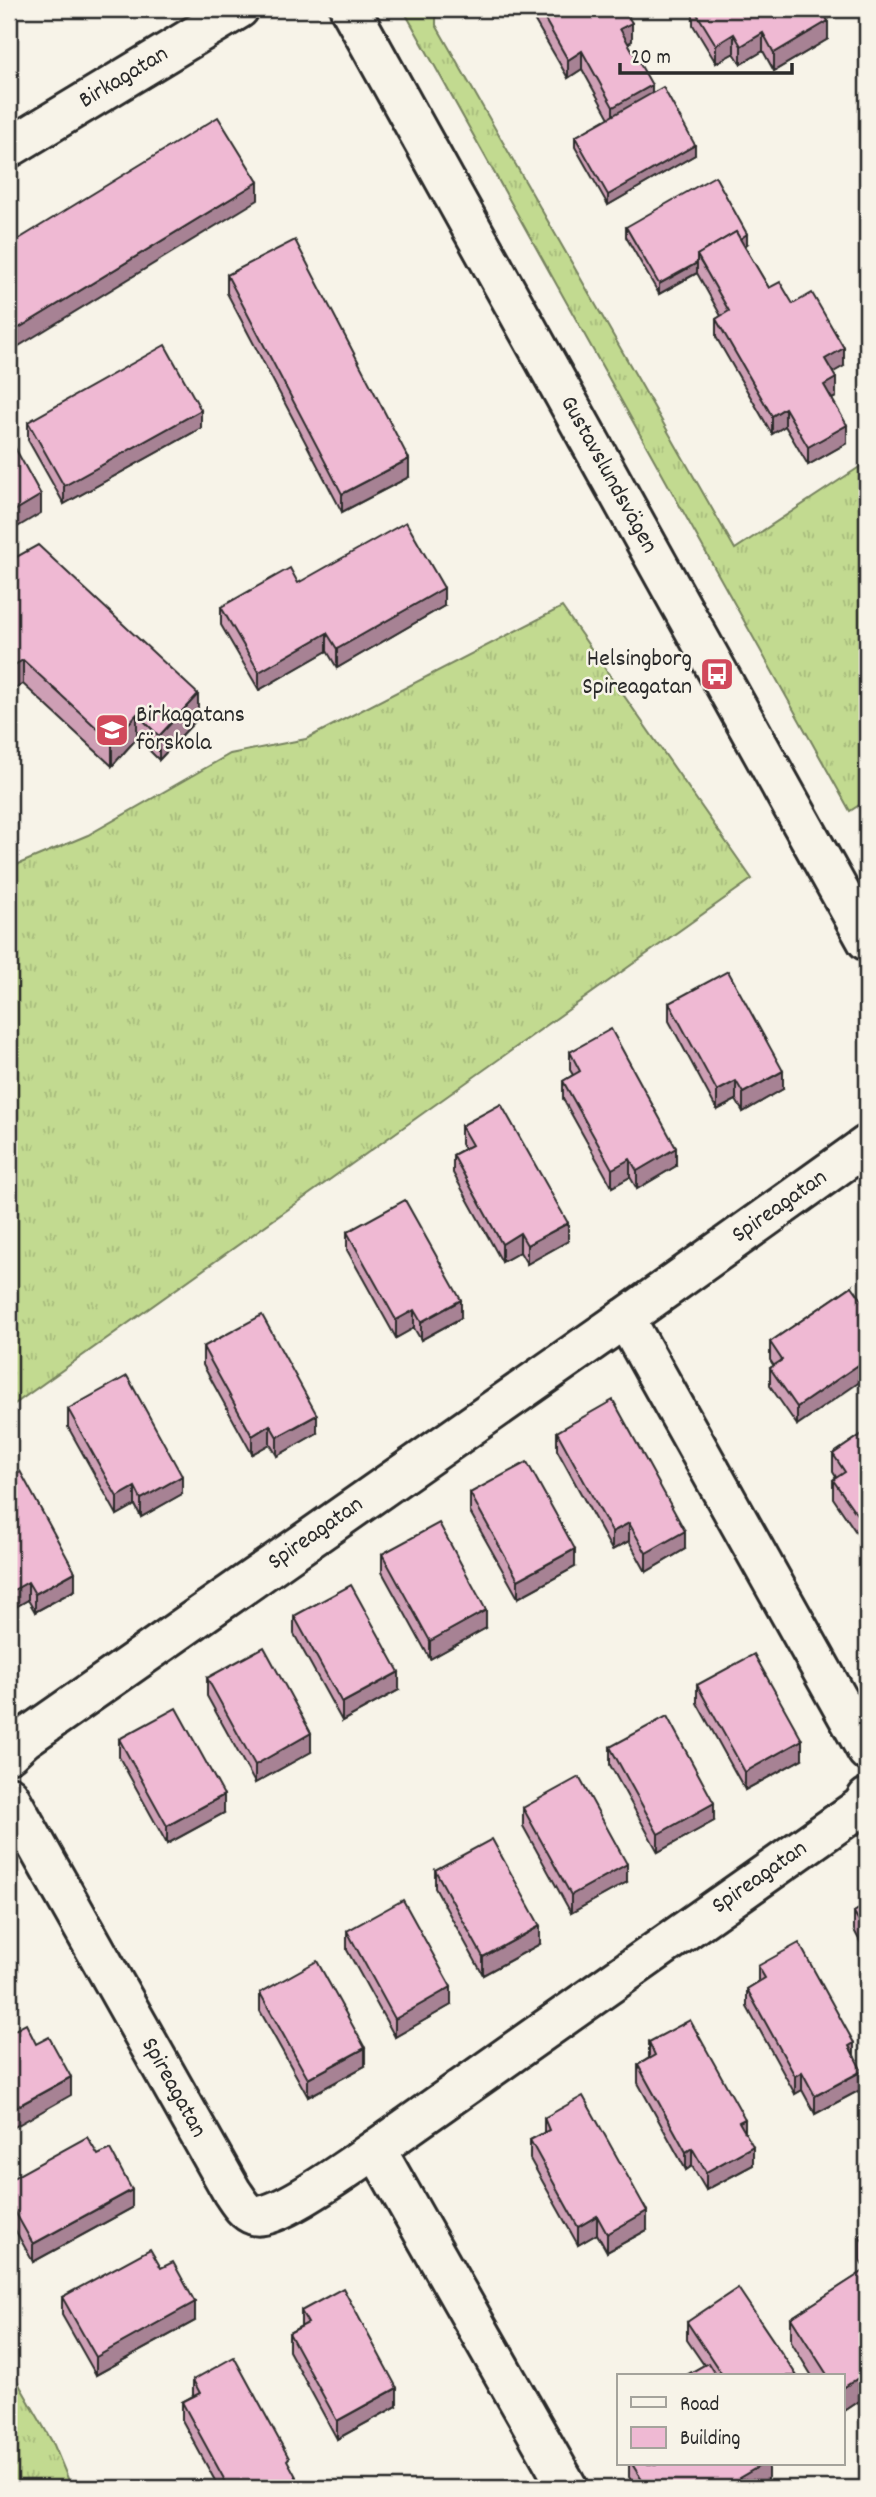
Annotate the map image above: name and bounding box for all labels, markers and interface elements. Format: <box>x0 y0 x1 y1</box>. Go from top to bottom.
scale bar <box>620 32 792 76</box>
street label: Birkagatan <box>73 38 175 118</box>
text: 20 m <box>631 44 671 74</box>
street label: Gustavslundsvägen <box>551 390 665 560</box>
place label: Helsingborg Spireagatan <box>582 643 692 705</box>
bus stop icon: Helsingborg Spireagatan <box>698 655 736 693</box>
place label: Birkagatans förskola <box>136 699 245 761</box>
school or university icon: Birkagatans förskola <box>93 711 131 749</box>
street label: Spireagatan <box>725 1162 835 1252</box>
street label: Spireagatan <box>261 1489 371 1579</box>
street label: Spireagatan <box>705 1833 815 1923</box>
street label: Spireagatan <box>132 2032 214 2144</box>
legend <box>617 2374 844 2466</box>
text: Road <box>680 2391 719 2421</box>
text: Building <box>680 2425 740 2455</box>

